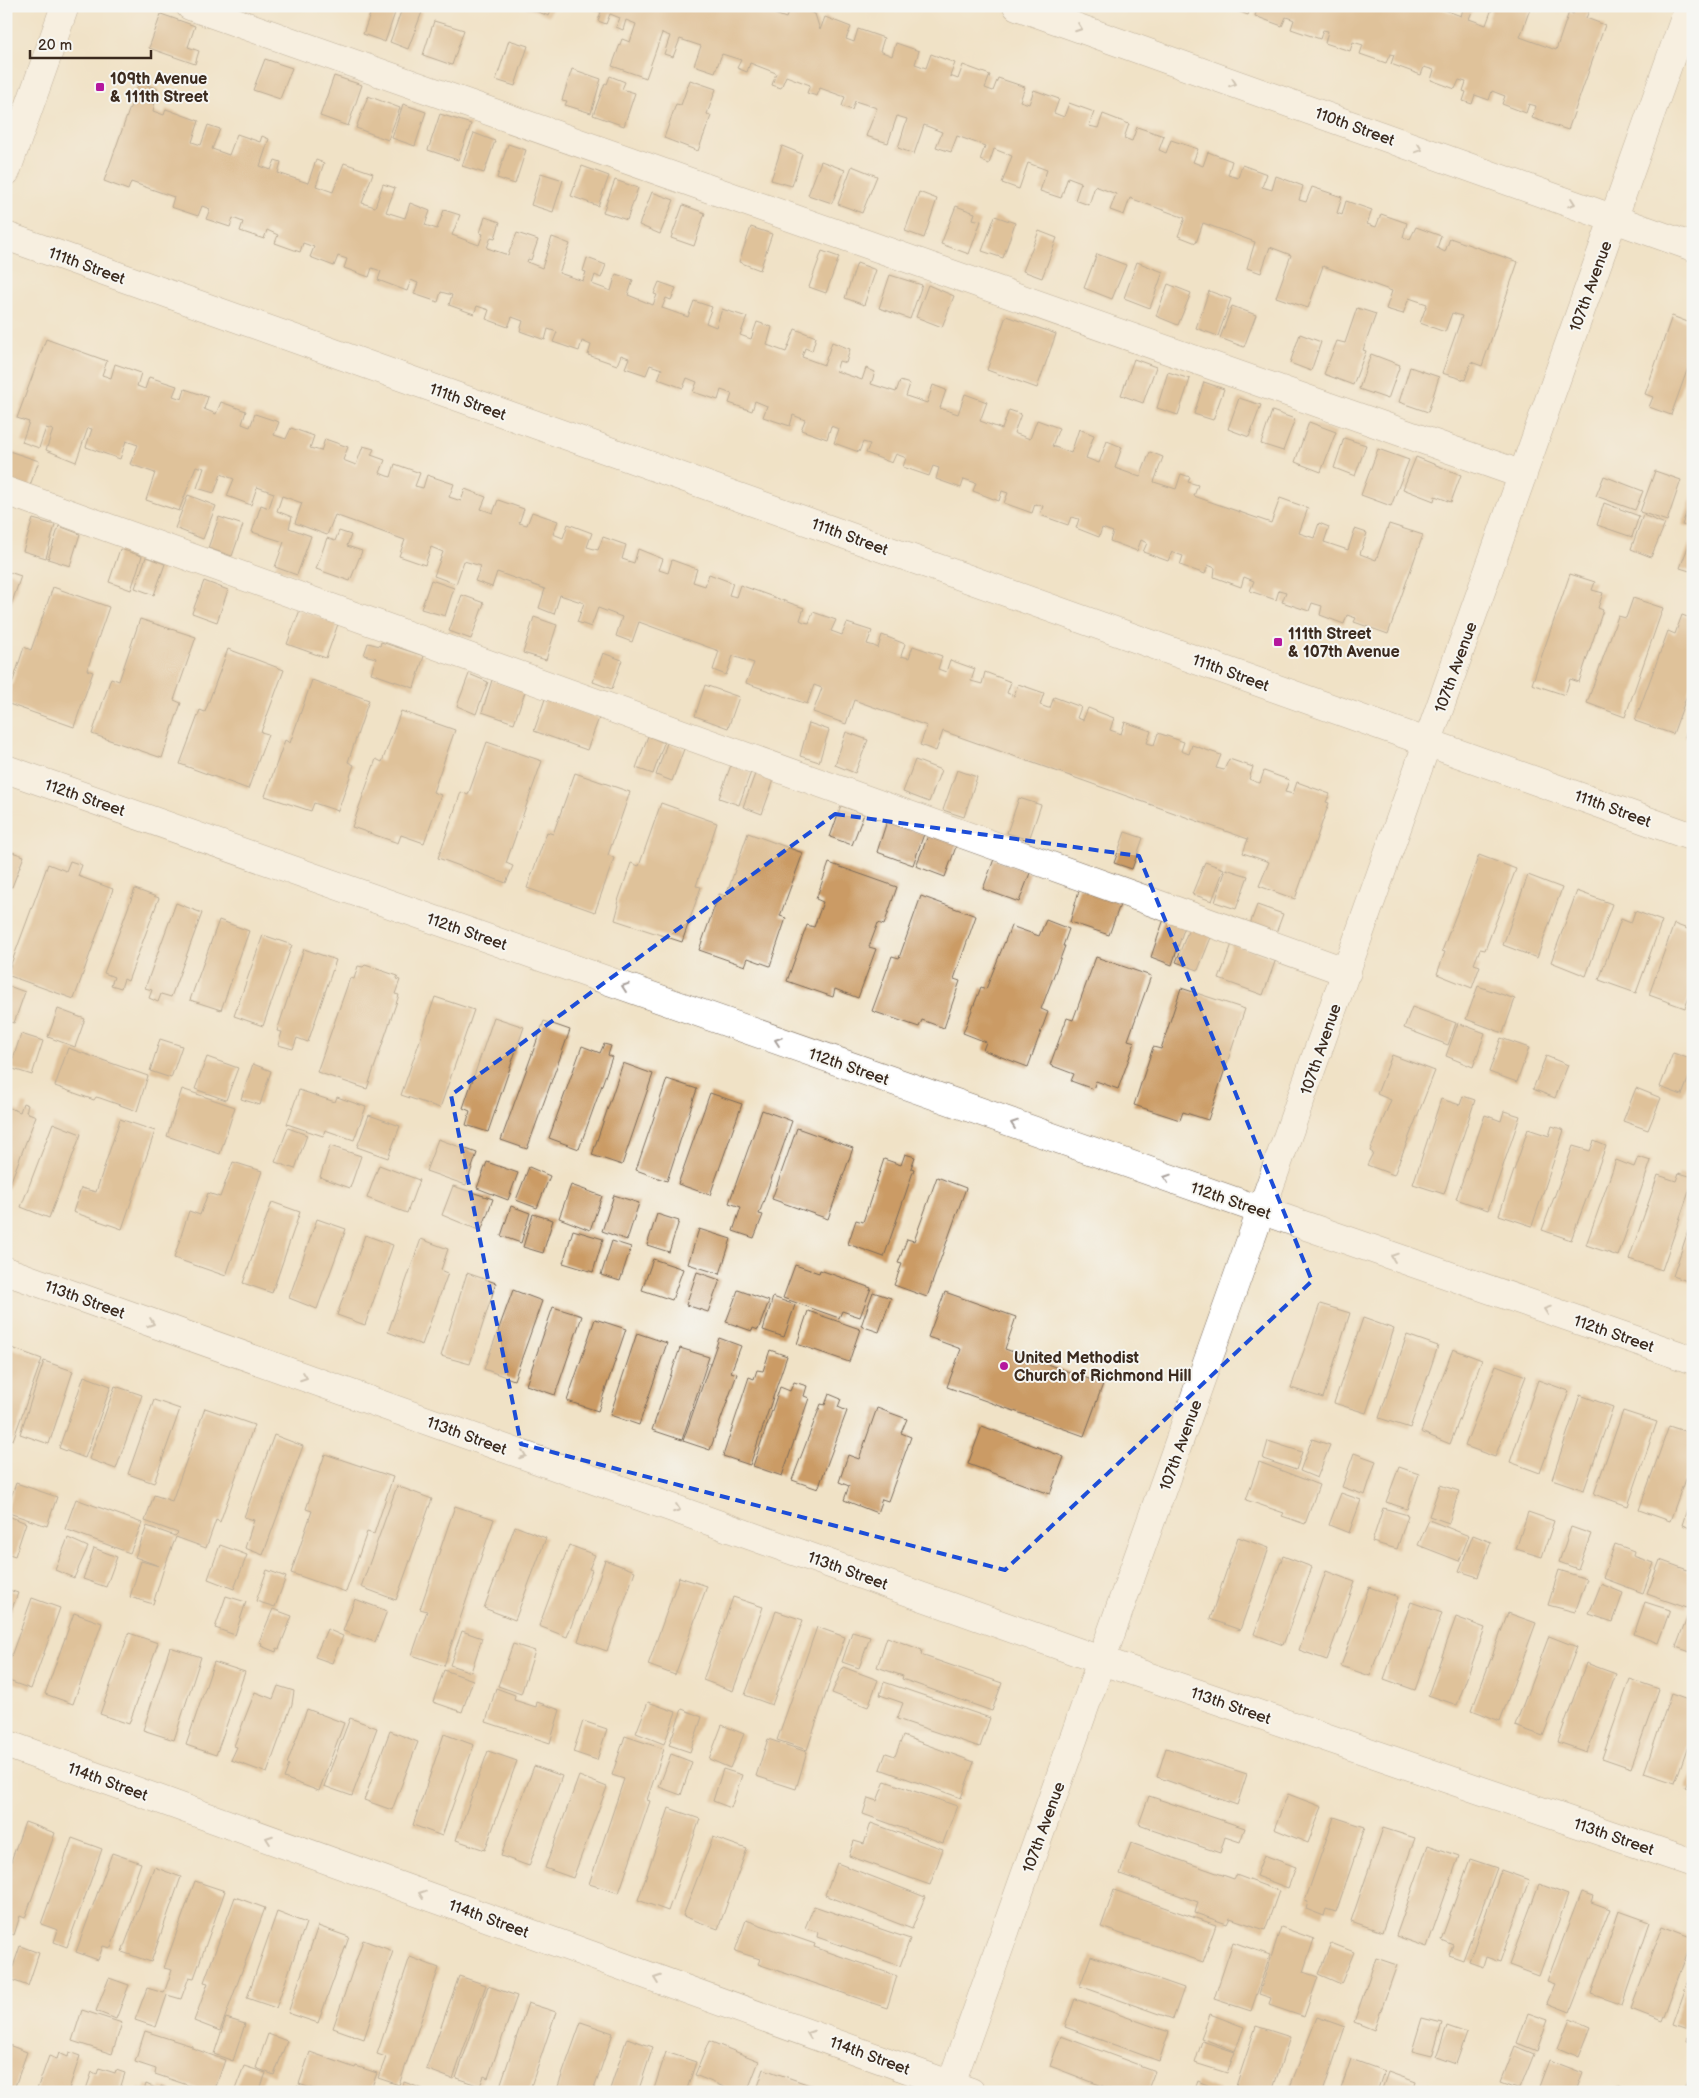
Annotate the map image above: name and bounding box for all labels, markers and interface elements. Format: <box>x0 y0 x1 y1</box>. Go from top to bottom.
one-way arrow <box>1075 23 1083 33</box>
scale bar <box>30 28 151 60</box>
text: 20 m <box>38 36 72 55</box>
place label: 109th Avenue & 111th Street <box>110 70 209 107</box>
one-way arrow <box>1228 77 1236 87</box>
marker: 109th Avenue & 111th Street <box>94 81 106 93</box>
street label: 110th Street <box>1312 104 1397 151</box>
one-way arrow <box>1414 143 1422 153</box>
one-way arrow <box>1567 198 1575 208</box>
street label: 107th Avenue <box>1566 238 1617 335</box>
street label: 111th Street <box>46 244 128 289</box>
street label: 111th Street <box>427 380 509 425</box>
street label: 111th Street <box>809 515 891 560</box>
street label: 107th Avenue <box>1431 619 1482 716</box>
place label: 111th Street & 107th Avenue <box>1288 625 1400 662</box>
marker: 111th Street & 107th Avenue <box>1272 636 1284 648</box>
street label: 111th Street <box>1190 651 1272 696</box>
street label: 112th Street <box>42 776 127 821</box>
street label: 111th Street <box>1572 787 1654 832</box>
street label: 112th Street <box>424 910 509 955</box>
one-way arrow <box>621 983 630 993</box>
street label: 107th Avenue <box>1297 1001 1346 1098</box>
one-way arrow <box>775 1036 783 1046</box>
street label: 112th Street <box>806 1045 891 1090</box>
one-way arrow <box>1010 1120 1019 1130</box>
one-way arrow <box>1164 1173 1172 1183</box>
street label: 112th Street <box>1188 1179 1273 1224</box>
one-way arrow <box>1390 1253 1399 1263</box>
street label: 113th Street <box>42 1277 127 1324</box>
one-way arrow <box>1544 1306 1552 1316</box>
street label: 112th Street <box>1571 1312 1656 1357</box>
one-way arrow <box>146 1317 155 1327</box>
place label: United Methodist Church of Richmond Hill <box>1014 1349 1192 1386</box>
marker: United Methodist Church of Richmond Hill <box>998 1360 1010 1372</box>
one-way arrow <box>300 1371 308 1381</box>
street label: 107th Avenue <box>1156 1397 1207 1494</box>
street label: 113th Street <box>424 1413 509 1460</box>
one-way arrow <box>519 1449 527 1459</box>
one-way arrow <box>672 1503 680 1513</box>
street label: 113th Street <box>805 1548 890 1595</box>
street label: 113th Street <box>1188 1684 1273 1729</box>
street label: 114th Street <box>65 1759 150 1806</box>
street label: 107th Avenue <box>1019 1779 1070 1876</box>
street label: 113th Street <box>1571 1815 1656 1860</box>
one-way arrow <box>265 1835 274 1845</box>
one-way arrow <box>418 1890 427 1900</box>
street label: 114th Street <box>446 1896 531 1943</box>
one-way arrow <box>654 1975 662 1985</box>
one-way arrow <box>806 2030 815 2040</box>
street label: 114th Street <box>827 2033 912 2080</box>

